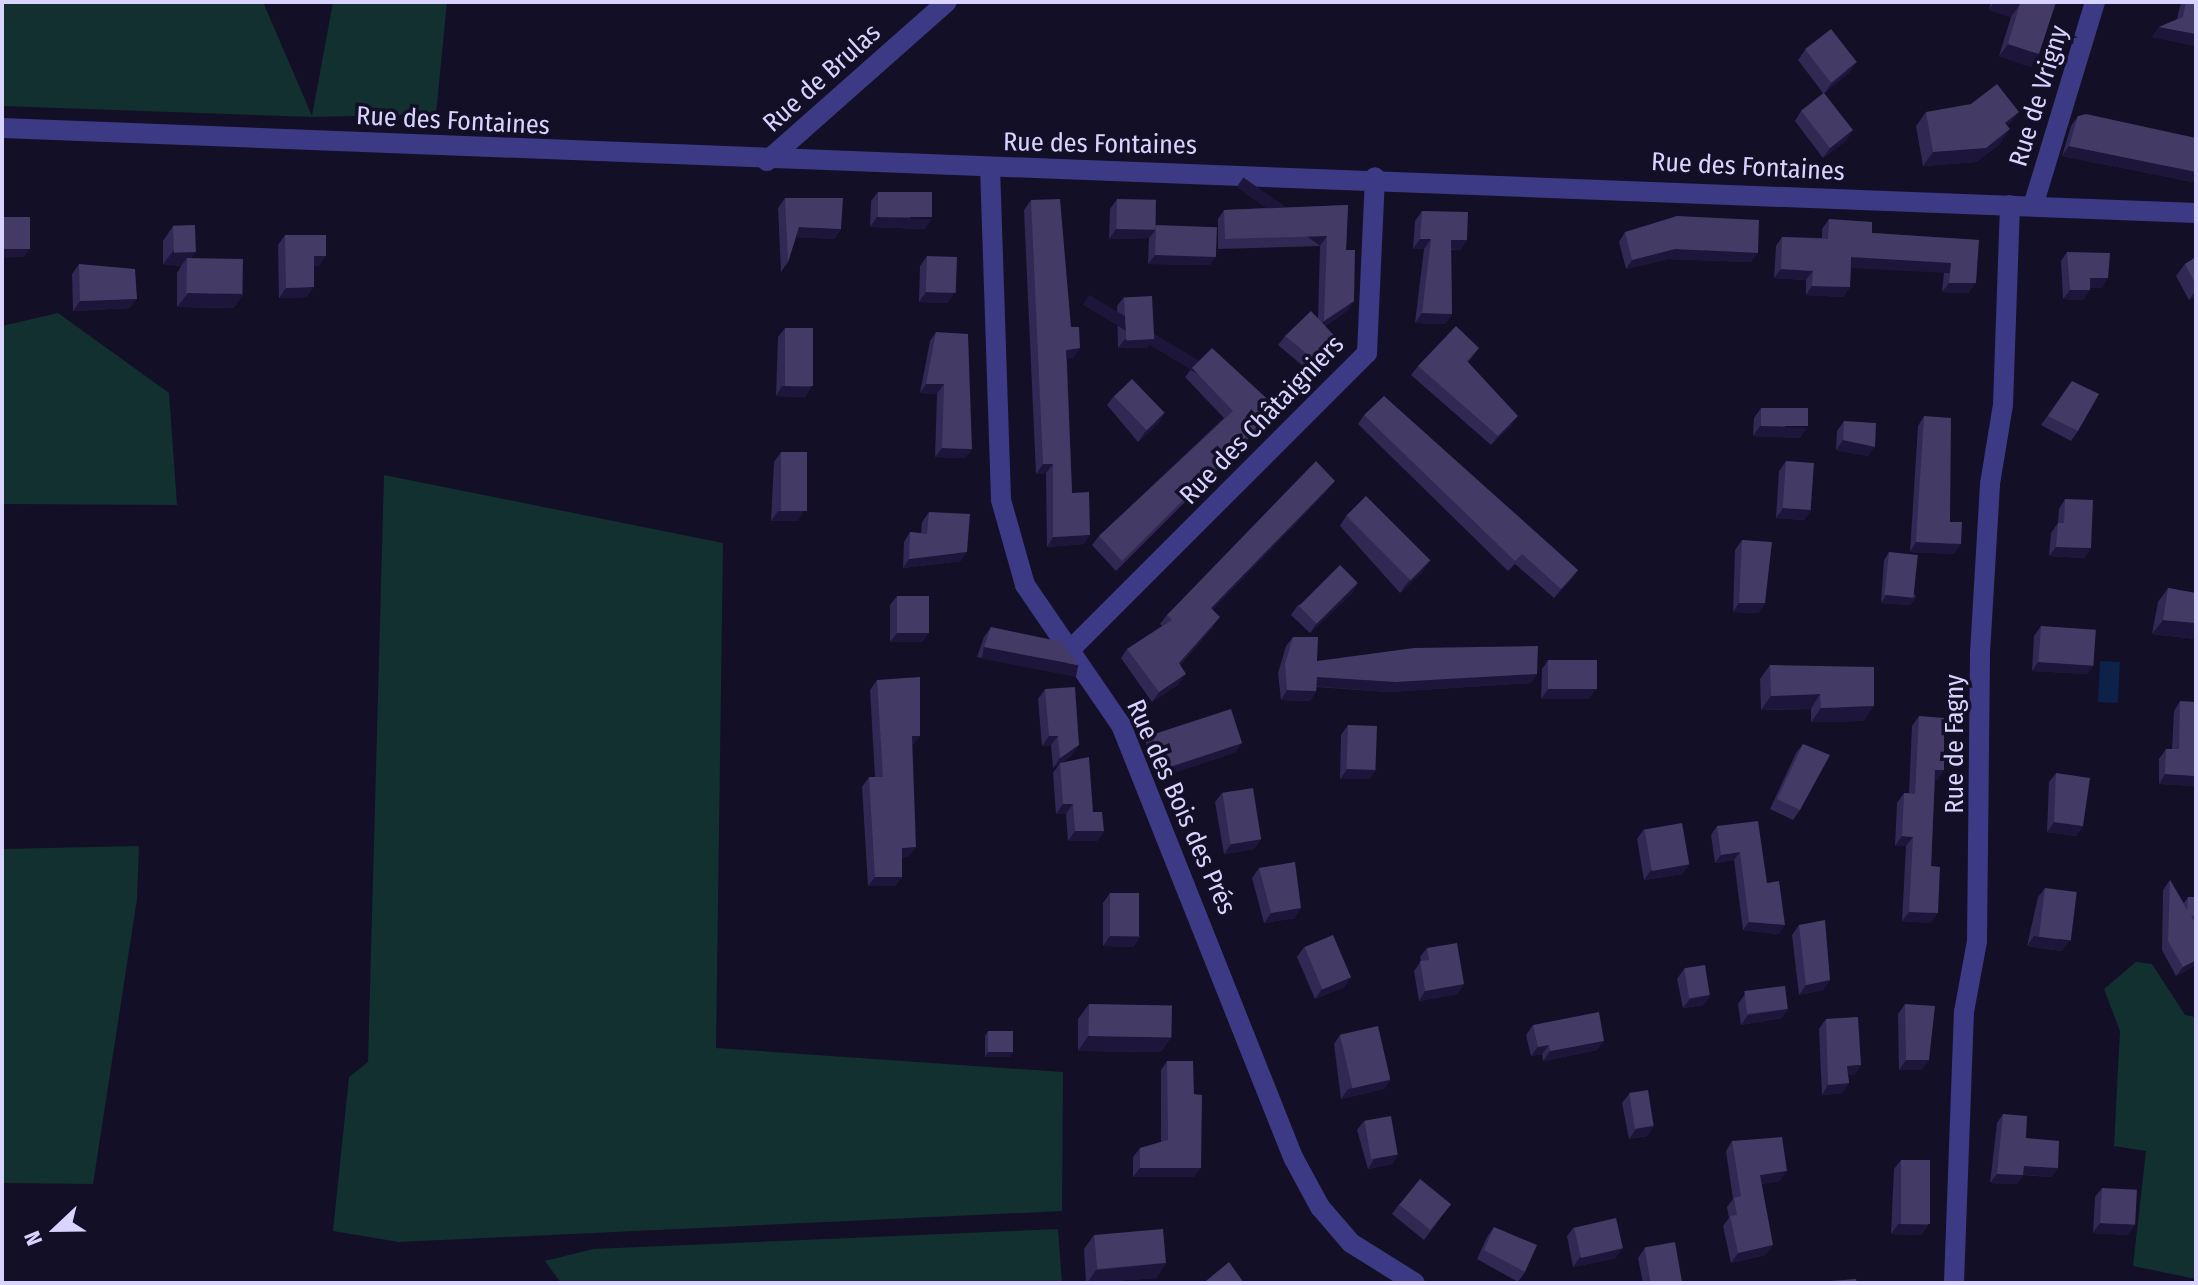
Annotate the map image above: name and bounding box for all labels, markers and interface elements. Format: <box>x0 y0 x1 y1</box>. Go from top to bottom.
street label: Rue de Brulas <box>757 17 887 139</box>
street label: Rue de Vrigny <box>2003 22 2075 170</box>
street label: Rue des Fontaines <box>355 100 551 142</box>
street label: Rue des Fontaines <box>1003 127 1197 161</box>
street label: Rue des Fontaines <box>1650 146 1846 188</box>
street label: Rue des Châtaigniers <box>1173 329 1351 511</box>
street label: Rue de Fagny <box>1939 674 1971 814</box>
street label: Rue des Bois des Prés <box>1120 695 1242 919</box>
north arrow <box>16 1189 96 1269</box>
text: N <box>18 1227 48 1249</box>

